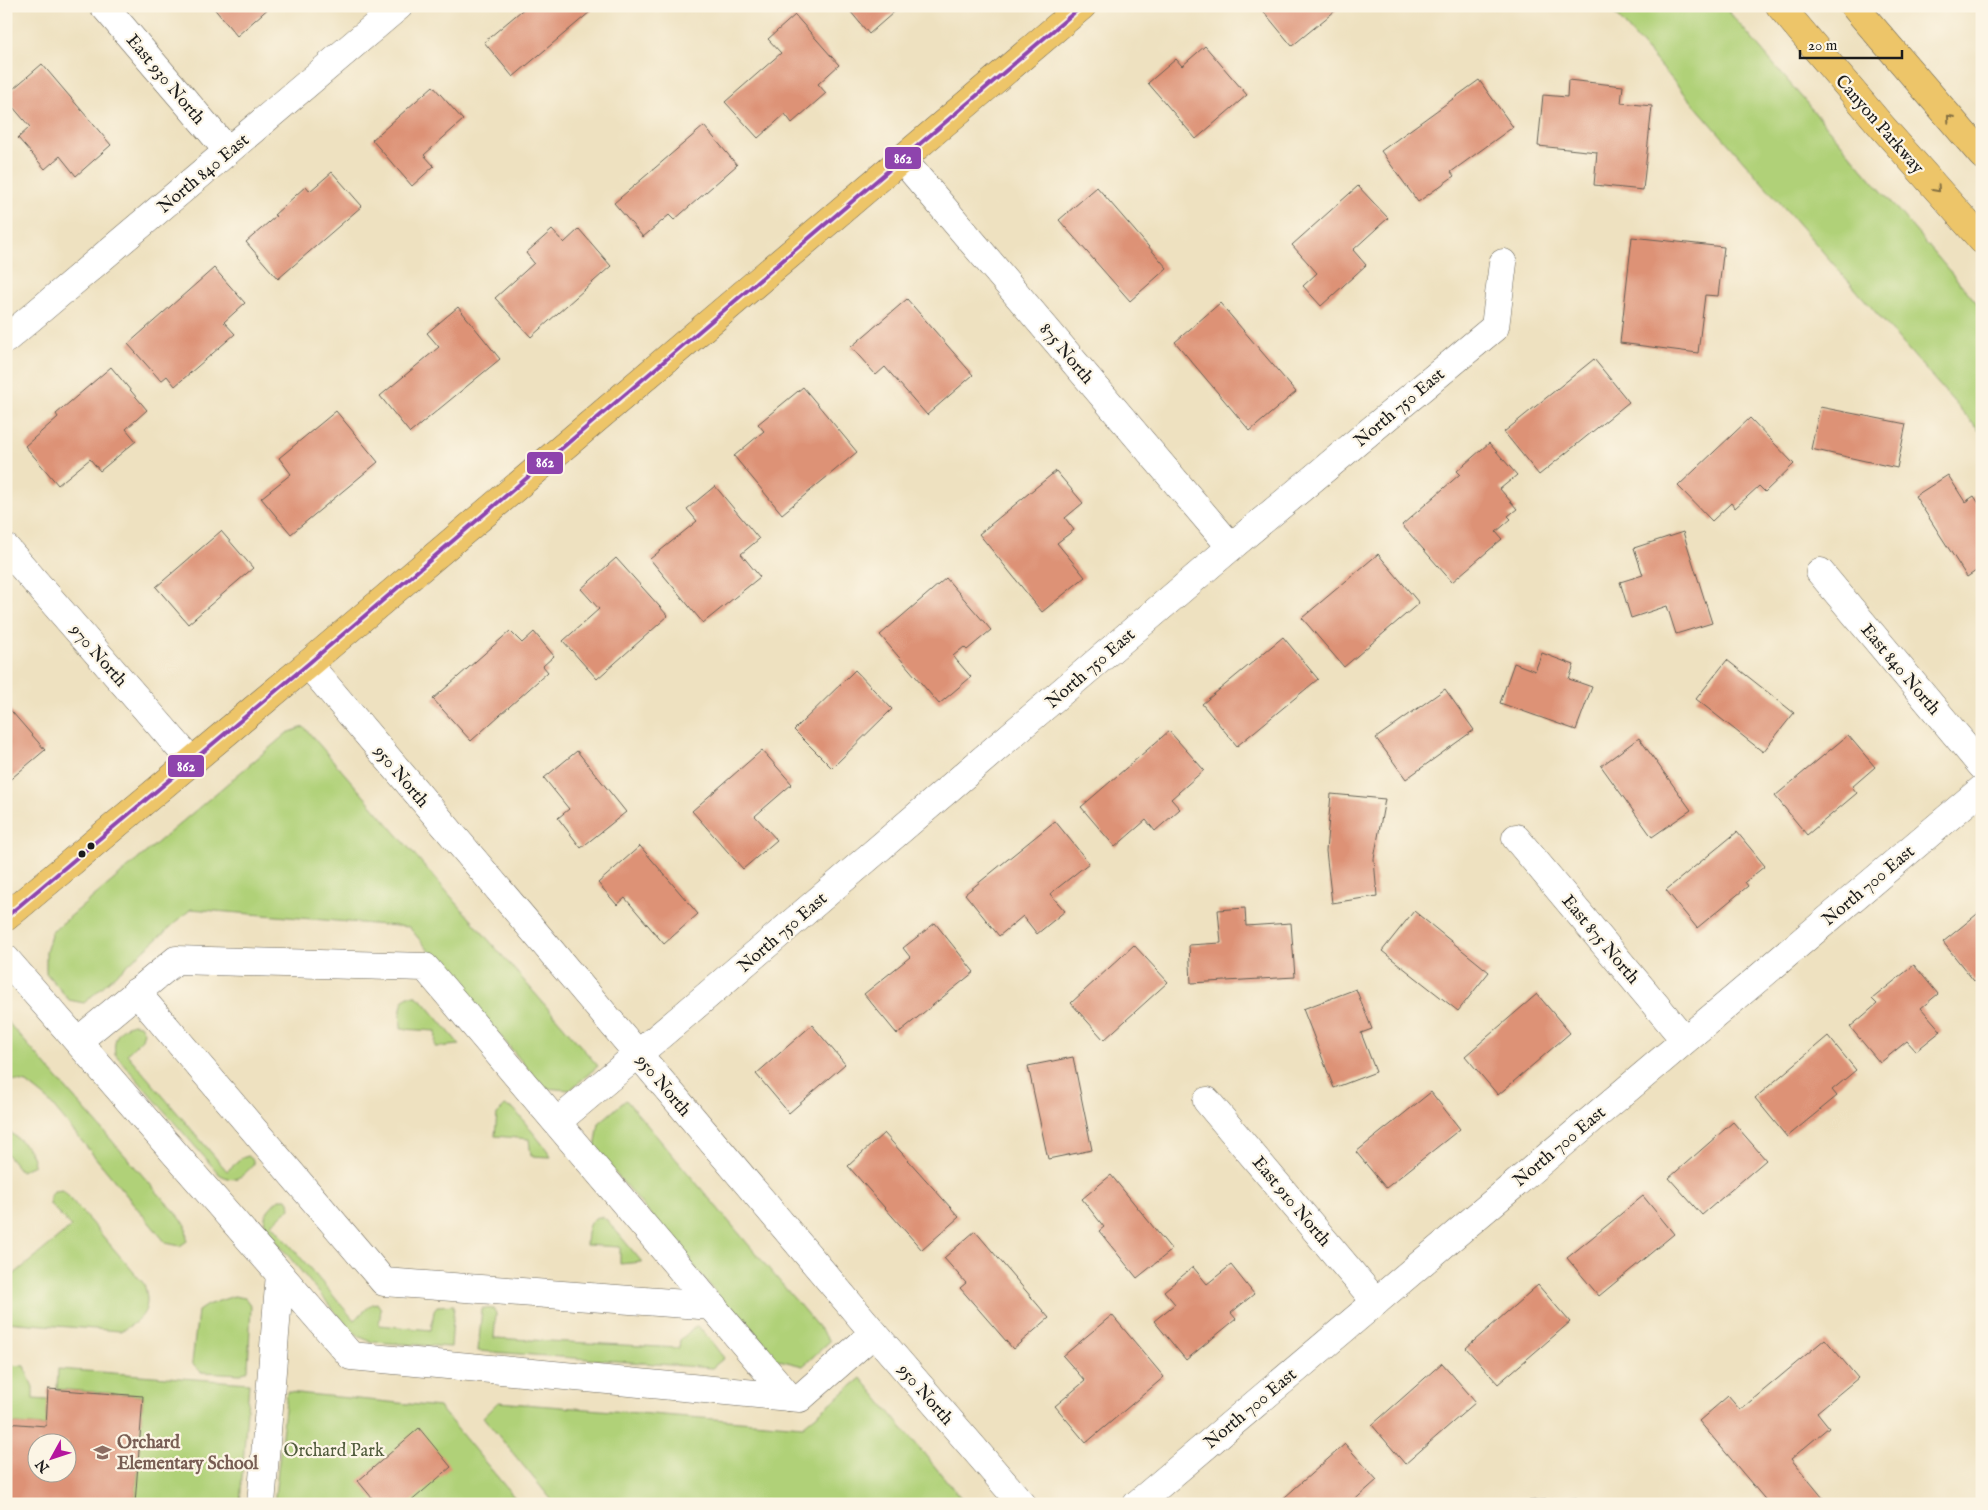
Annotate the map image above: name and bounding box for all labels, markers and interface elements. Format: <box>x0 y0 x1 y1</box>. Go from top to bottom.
scale bar <box>1800 28 1903 60</box>
street label: East 930 North <box>120 30 210 130</box>
text: 20 m <box>1808 36 1838 55</box>
street label: Canyon Parkway <box>1829 71 1928 179</box>
one-way arrow <box>1947 115 1955 124</box>
street label: North 840 East <box>154 129 254 219</box>
line badge: 862 <box>884 146 922 170</box>
text: 862 <box>894 150 912 168</box>
one-way arrow <box>1931 184 1940 193</box>
street label: 875 North <box>1034 319 1098 390</box>
street label: North 750 East <box>1350 364 1450 453</box>
line badge: 862 <box>526 451 564 475</box>
text: 862 <box>536 454 554 472</box>
street label: 970 North <box>64 619 132 693</box>
street label: East 840 North <box>1855 620 1945 721</box>
street label: North 750 East <box>1041 624 1141 714</box>
street label: 950 North <box>368 740 434 813</box>
line badge: 862 <box>167 754 205 778</box>
text: 862 <box>177 758 195 776</box>
unlabelled marker <box>86 841 96 851</box>
street label: North 700 East <box>1818 841 1920 932</box>
unlabelled marker <box>77 849 87 859</box>
street label: North 750 East <box>733 888 833 978</box>
street label: East 875 North <box>1556 891 1644 990</box>
street label: 950 North <box>630 1049 696 1122</box>
street label: North 700 East <box>1509 1102 1611 1193</box>
street label: East 910 North <box>1246 1152 1336 1252</box>
street label: 950 North <box>891 1359 958 1431</box>
street label: North 700 East <box>1200 1364 1302 1455</box>
north arrow <box>28 1432 78 1482</box>
place label: Orchard Elementary School <box>117 1432 259 1476</box>
park label: Orchard Park <box>284 1440 385 1463</box>
school or university icon: Orchard Elementary School <box>93 1442 113 1462</box>
text: N <box>32 1455 54 1477</box>

